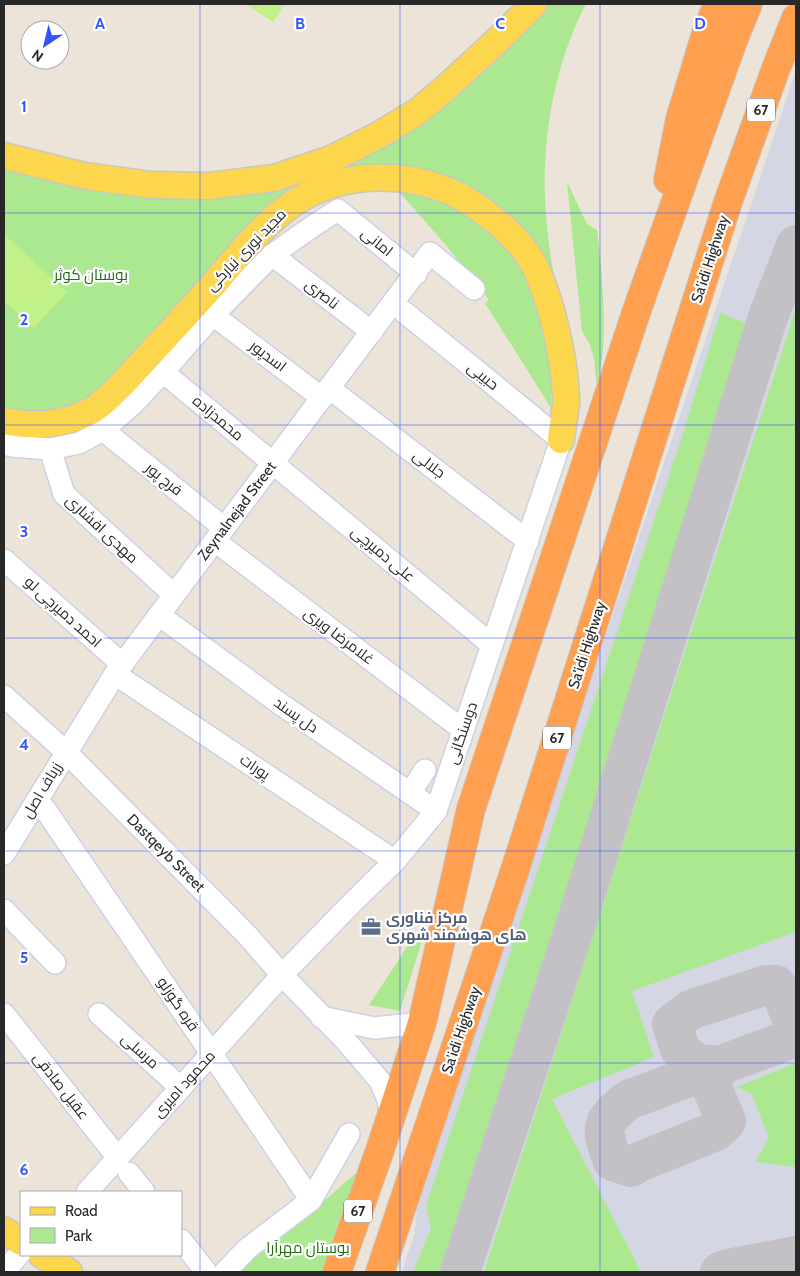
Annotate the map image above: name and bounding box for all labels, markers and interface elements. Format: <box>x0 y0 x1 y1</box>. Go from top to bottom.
text: A <box>95 14 105 33</box>
text: B <box>295 14 305 33</box>
text: C <box>495 14 505 33</box>
text: D <box>694 14 706 33</box>
north arrow <box>20 20 70 70</box>
text: N <box>28 45 47 66</box>
text: 1 <box>21 97 27 116</box>
road number: 67 <box>747 98 775 122</box>
street label: مجید نوری نیارکی <box>202 205 290 296</box>
street label: Sa'idi Highway <box>687 212 733 305</box>
street label: امانی <box>357 224 396 261</box>
park label: بوستان کوثر <box>53 266 128 285</box>
street label: ناصری <box>301 275 343 314</box>
text: 2 <box>20 310 28 329</box>
street label: اسدپور <box>245 336 290 376</box>
street label: حبیبی <box>463 358 502 395</box>
street label: محمدزاده <box>189 392 247 444</box>
street label: جلالی <box>409 446 449 483</box>
street label: فرج پور <box>140 458 186 501</box>
street label: Zeynalnejad Street <box>194 458 280 564</box>
street label: مهدی افشاری <box>61 491 142 568</box>
text: 3 <box>20 522 28 541</box>
street label: علی دمیرچی <box>347 522 418 587</box>
street label: احمد دمیرچی لو <box>20 573 105 652</box>
street label: Sa'idi Highway <box>564 598 610 691</box>
street label: غلامرضا ویری <box>300 604 378 669</box>
street label: دل پسند <box>270 693 322 738</box>
street label: دوسنگانی <box>443 700 482 767</box>
road number: 67 <box>543 726 571 750</box>
text: 4 <box>19 735 29 754</box>
street label: پورات <box>236 750 274 784</box>
street label: زرباف اصل <box>18 759 67 822</box>
street label: Dastqeyb Street <box>123 810 209 896</box>
place label: مرکز فناوری های هوشمند شهری <box>386 909 527 944</box>
office icon: مرکز فناوری های هوشمند شهری <box>360 916 382 938</box>
text: 5 <box>20 948 28 967</box>
street label: قره گوزلو <box>153 974 203 1034</box>
street label: Sa'idi Highway <box>438 984 484 1076</box>
street label: مرسلی <box>117 1029 163 1073</box>
street label: محمود امیری <box>149 1047 220 1122</box>
street label: عقیل صادقی <box>28 1049 93 1124</box>
text: 6 <box>20 1160 29 1179</box>
legend <box>20 1191 182 1256</box>
road number: 67 <box>344 1200 372 1222</box>
text: Road <box>65 1202 98 1220</box>
text: Park <box>65 1227 92 1245</box>
park label: بوستان مهرآرا <box>266 1239 350 1258</box>

